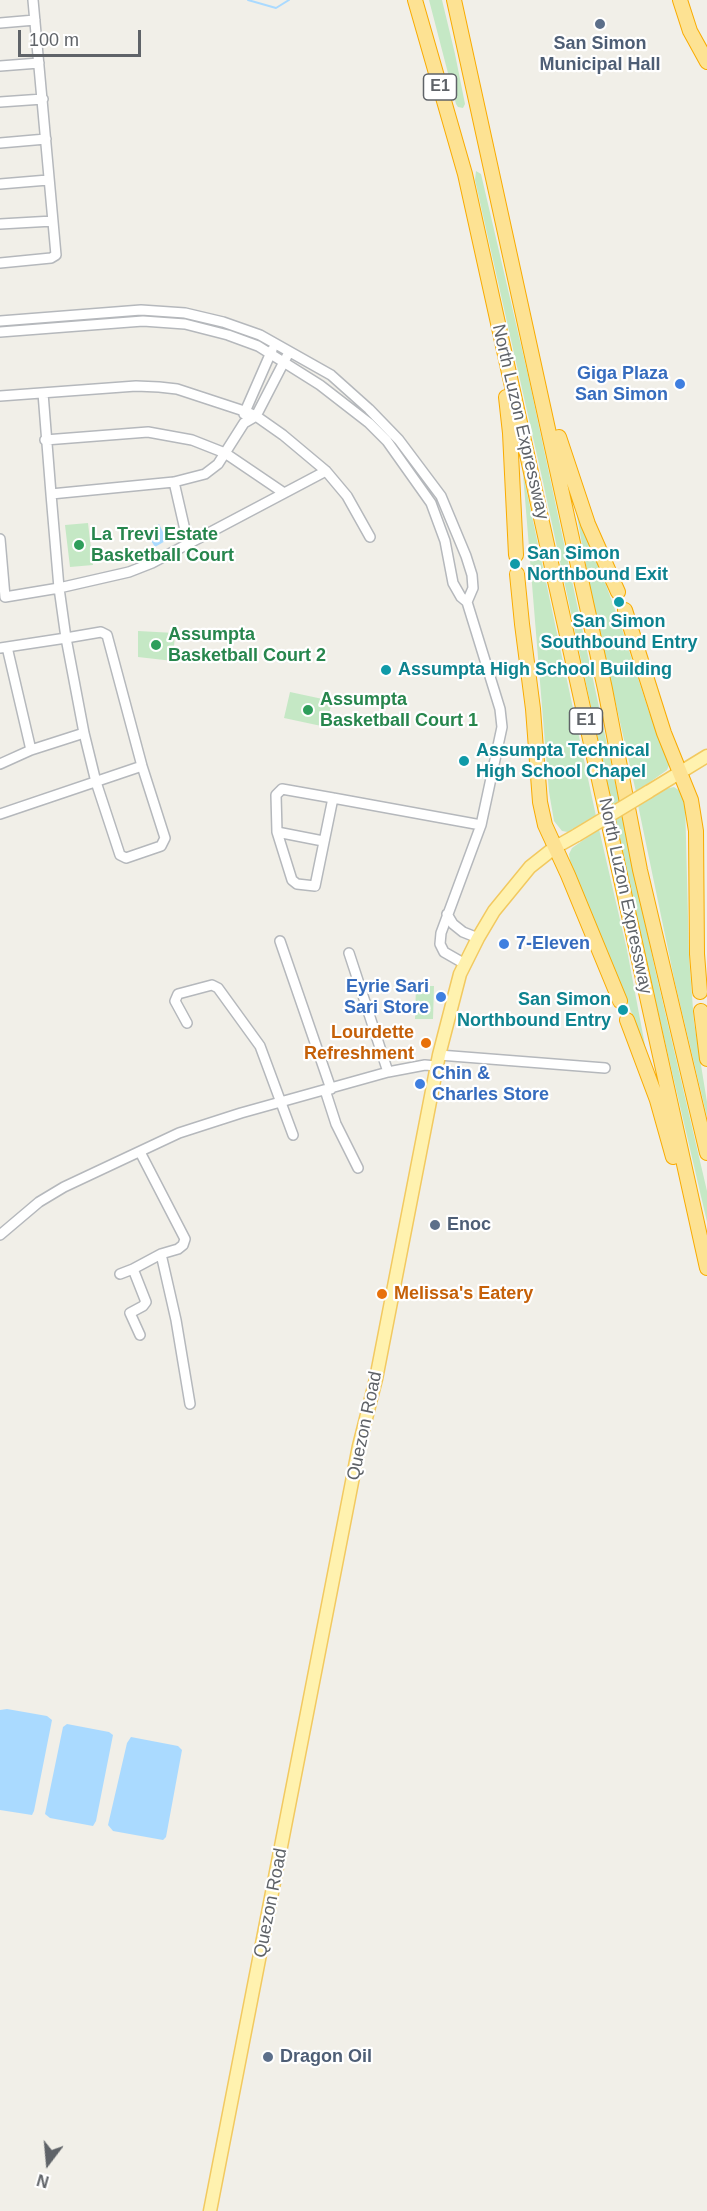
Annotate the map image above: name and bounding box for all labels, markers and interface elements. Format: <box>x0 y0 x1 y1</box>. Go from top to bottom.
marker: San Simon Municipal Hall <box>593 17 607 31</box>
scale bar <box>21 18 144 56</box>
text: 100 m <box>29 30 79 50</box>
place label: San Simon Municipal Hall <box>539 33 661 76</box>
road number: E1 <box>424 74 456 100</box>
street label: North Luzon Expressway <box>487 322 553 522</box>
place label: Giga Plaza San Simon <box>575 363 668 406</box>
marker: Giga Plaza San Simon <box>673 377 687 391</box>
place label: La Trevi Estate Basketball Court <box>91 524 234 566</box>
marker: La Trevi Estate Basketball Court <box>72 538 86 552</box>
place label: San Simon Northbound Exit <box>527 543 668 586</box>
marker: San Simon Northbound Exit <box>508 557 522 571</box>
marker: San Simon Southbound Entry <box>612 595 626 609</box>
place label: San Simon Southbound Entry <box>541 611 697 654</box>
place label: Assumpta Basketball Court 2 <box>168 624 326 666</box>
marker: Assumpta Basketball Court 2 <box>149 638 163 652</box>
place label: Assumpta High School Building <box>398 659 672 681</box>
marker: Assumpta High School Building <box>379 663 393 677</box>
place label: Assumpta Basketball Court 1 <box>320 689 478 732</box>
marker: Assumpta Basketball Court 1 <box>301 703 315 717</box>
road number: E1 <box>570 708 602 734</box>
place label: Assumpta Technical High School Chapel <box>476 740 650 783</box>
marker: Assumpta Technical High School Chapel <box>457 754 471 768</box>
street label: North Luzon Expressway <box>594 796 656 996</box>
place label: 7-Eleven <box>516 933 590 955</box>
marker: 7-Eleven <box>497 937 511 951</box>
place label: Eyrie Sari Sari Store <box>344 976 429 1018</box>
place label: San Simon Northbound Entry <box>457 989 611 1032</box>
marker: Eyrie Sari Sari Store <box>434 990 448 1004</box>
marker: San Simon Northbound Entry <box>616 1003 630 1017</box>
place label: Lourdette Refreshment <box>304 1022 414 1064</box>
marker: Lourdette Refreshment <box>419 1036 433 1050</box>
place label: Chin & Charles Store <box>432 1063 549 1106</box>
marker: Chin & Charles Store <box>413 1077 427 1091</box>
place label: Enoc <box>447 1214 491 1236</box>
marker: Enoc <box>428 1218 442 1232</box>
place label: Melissa's Eatery <box>394 1283 533 1305</box>
marker: Melissa's Eatery <box>375 1287 389 1301</box>
street label: Quezon Road <box>343 1369 387 1483</box>
street label: Quezon Road <box>250 1846 292 1960</box>
place label: Dragon Oil <box>280 2046 372 2068</box>
marker: Dragon Oil <box>261 2050 275 2064</box>
north arrow <box>18 2133 78 2193</box>
text: N <box>35 2171 51 2191</box>

